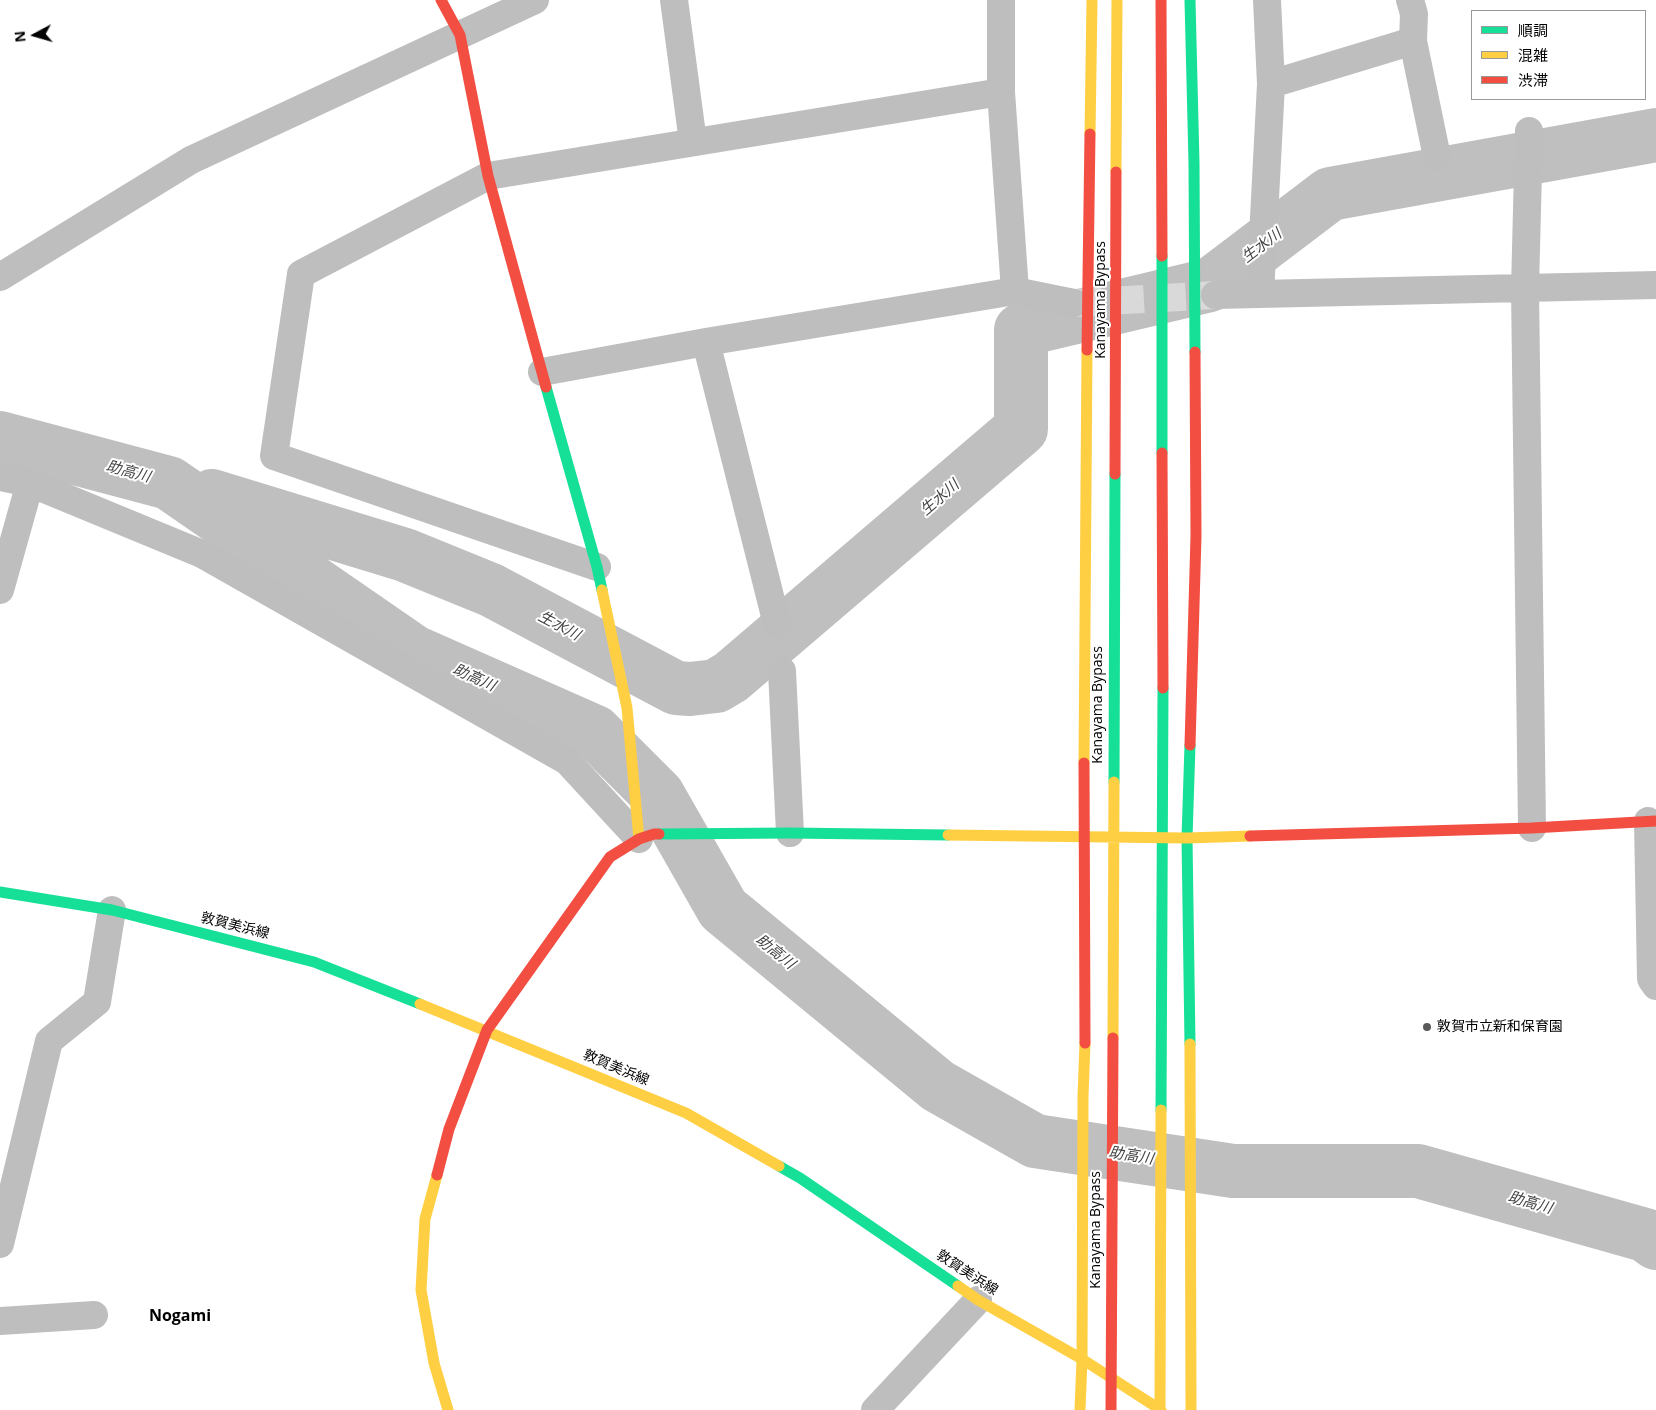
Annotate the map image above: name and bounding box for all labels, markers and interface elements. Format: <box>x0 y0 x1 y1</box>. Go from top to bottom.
north arrow <box>10 10 60 60</box>
legend <box>1471 10 1646 100</box>
text: 順調 <box>1518 20 1548 40</box>
text: N <box>10 30 30 43</box>
text: 混雑 <box>1518 45 1548 65</box>
text: 渋滞 <box>1518 70 1548 90</box>
water label: 生水川 <box>1239 225 1285 267</box>
street label: Kanayama Bypass <box>1093 241 1109 359</box>
water label: 助高川 <box>104 457 152 487</box>
water label: 生水川 <box>917 476 963 520</box>
water label: 生水川 <box>535 607 583 645</box>
street label: Kanayama Bypass <box>1090 646 1106 764</box>
water label: 助高川 <box>450 661 498 695</box>
street label: 敦賀美浜線 <box>199 909 271 943</box>
water label: 助高川 <box>752 931 798 973</box>
place label: 敦賀市立新和保育園 <box>1437 1019 1563 1035</box>
marker: 敦賀市立新和保育園 <box>1421 1021 1433 1033</box>
street label: 敦賀美浜線 <box>581 1047 651 1089</box>
water label: 助高川 <box>1107 1144 1155 1168</box>
street label: Kanayama Bypass <box>1088 1171 1104 1289</box>
water label: 助高川 <box>1506 1188 1554 1218</box>
street label: 敦賀美浜線 <box>933 1247 1001 1299</box>
district label: Nogami <box>149 1306 211 1326</box>

